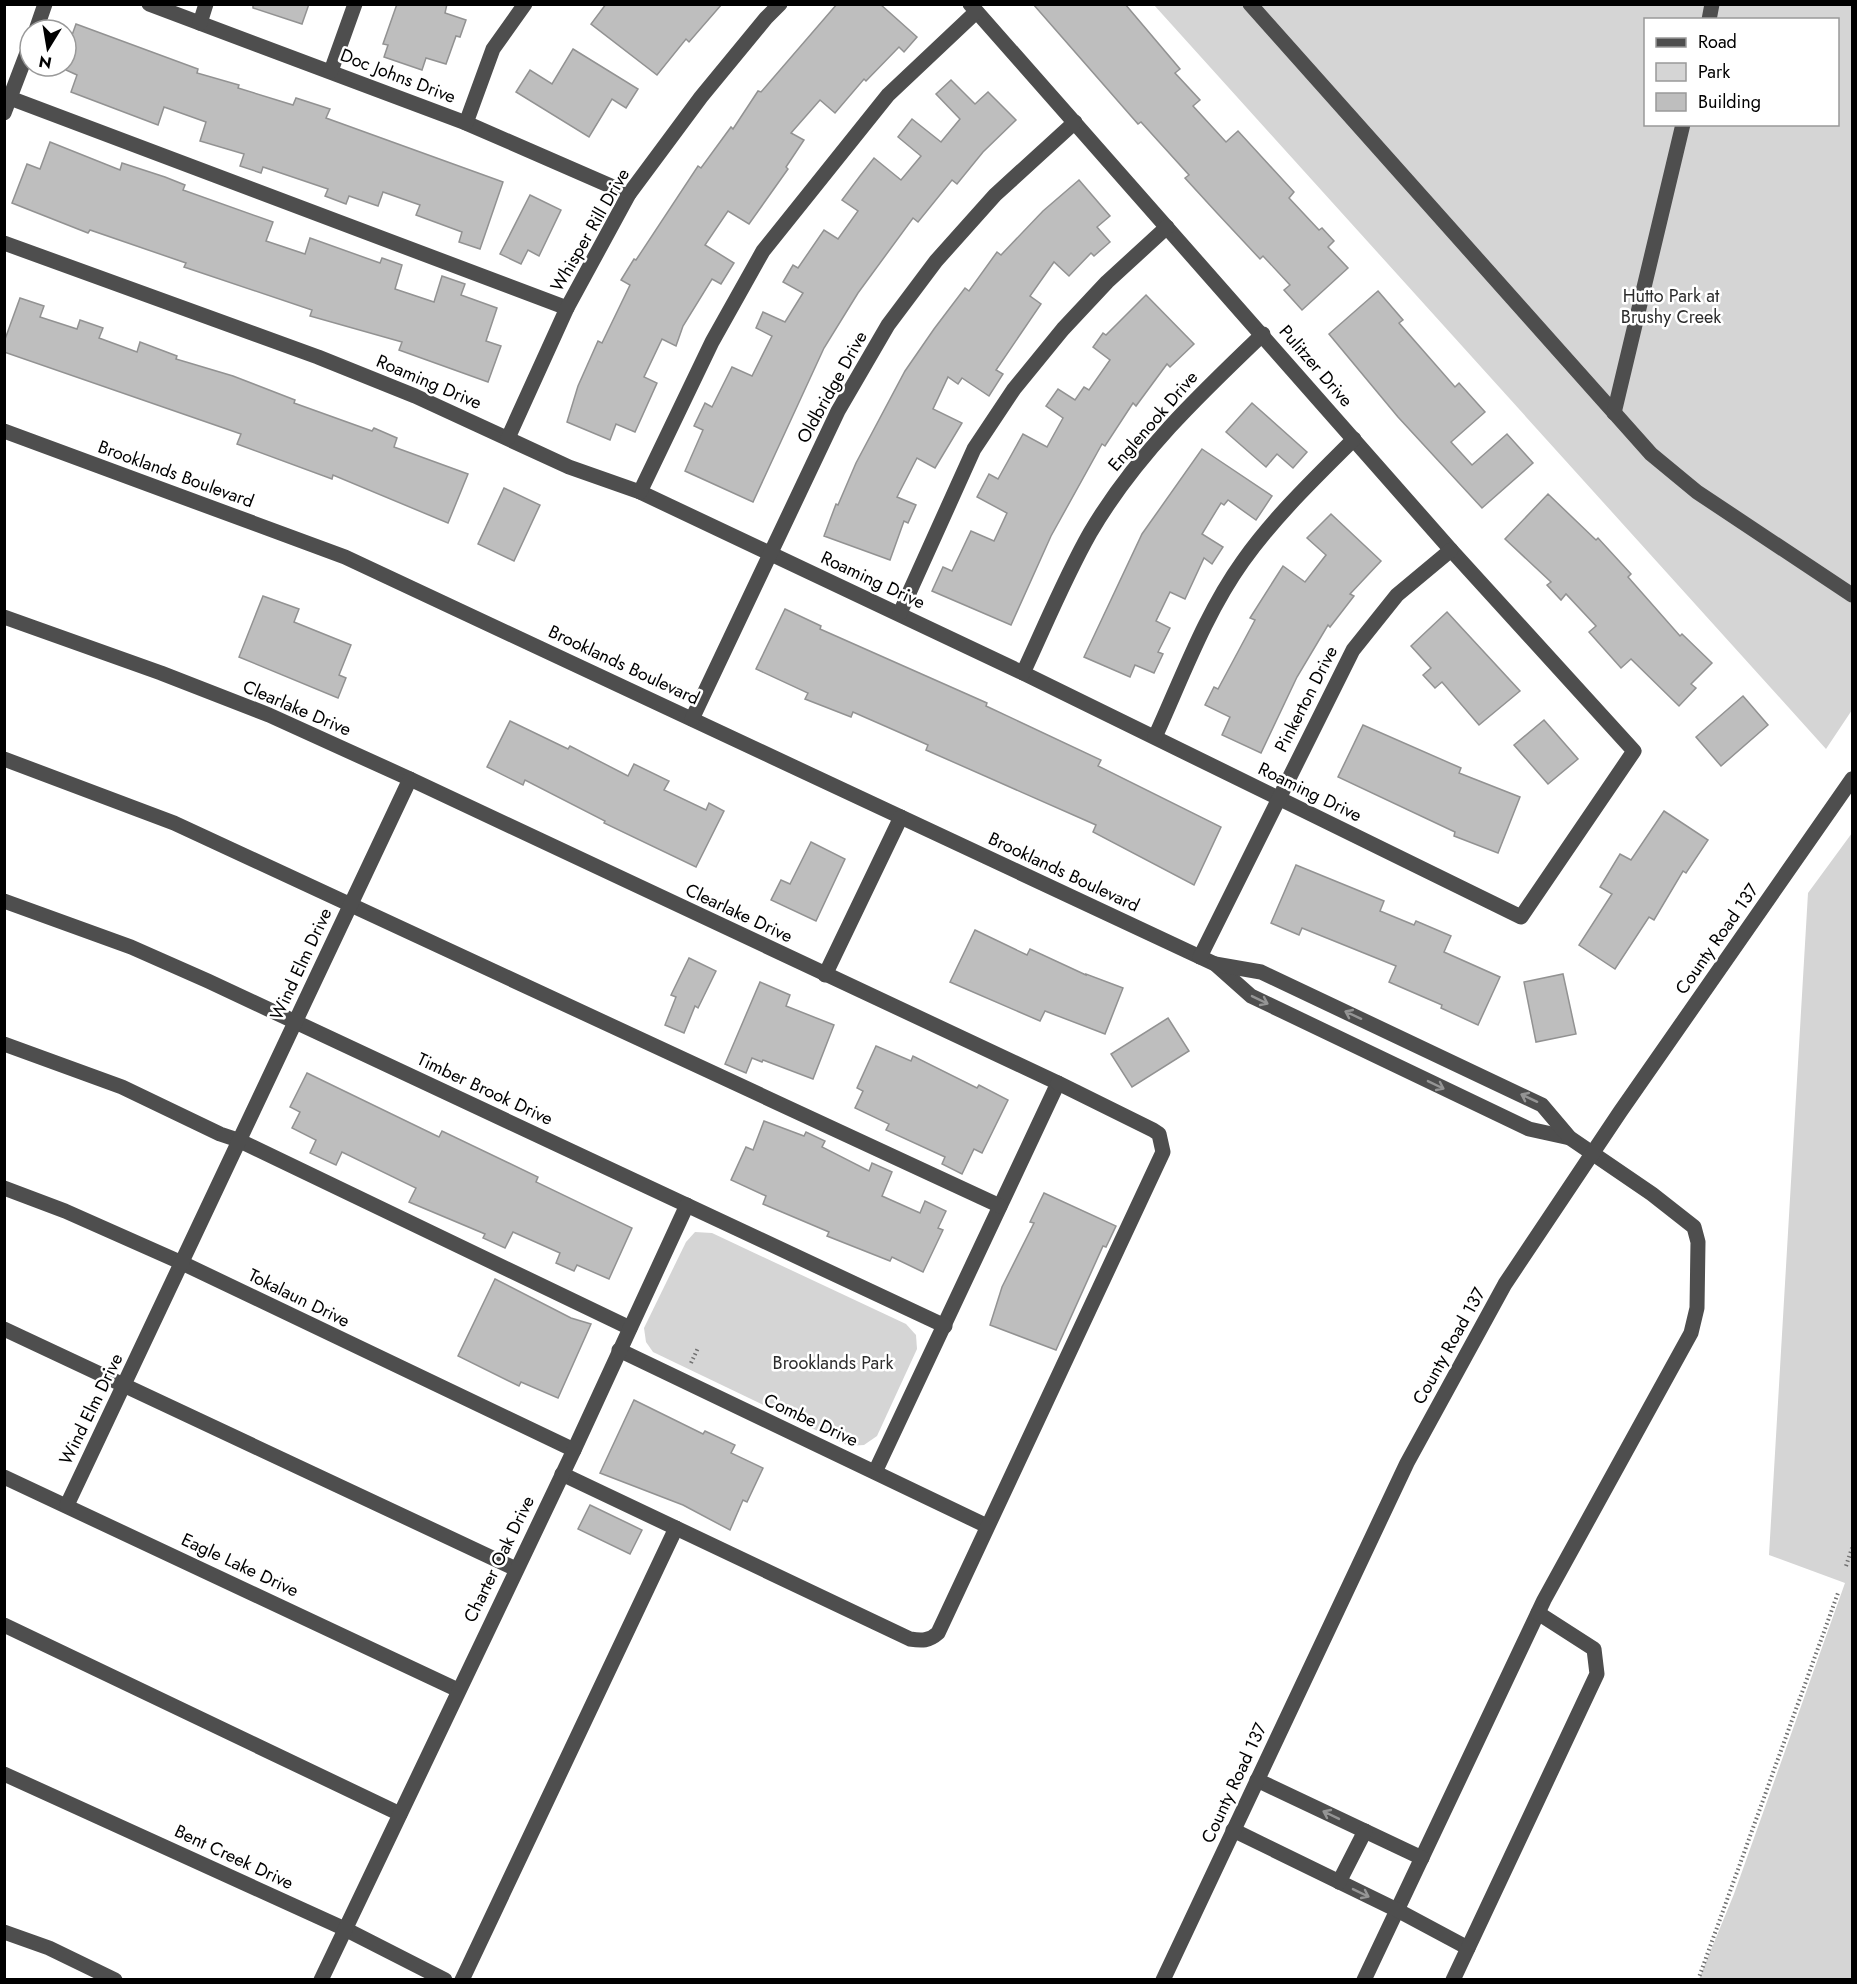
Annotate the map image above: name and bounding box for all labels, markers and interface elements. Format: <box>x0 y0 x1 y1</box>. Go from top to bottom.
north arrow <box>18 18 78 78</box>
legend <box>1644 18 1839 126</box>
text: Road <box>1698 29 1737 55</box>
street label: Doc Johns Drive <box>336 42 460 110</box>
text: N <box>37 50 54 75</box>
text: Park <box>1698 59 1730 85</box>
text: Building <box>1698 89 1761 115</box>
street label: Whisper Rill Drive <box>544 163 636 297</box>
park label: Hutto Park at Brushy Creek <box>1621 283 1721 330</box>
street label: Pulitzer Drive <box>1273 319 1359 413</box>
street label: Oldbridge Drive <box>790 326 874 448</box>
street label: Roaming Drive <box>372 348 486 416</box>
street label: Englenook Drive <box>1102 365 1204 477</box>
street label: Brooklands Boulevard <box>94 434 258 514</box>
street label: Roaming Drive <box>817 544 929 616</box>
street label: Brooklands Boulevard <box>544 619 704 711</box>
street label: Pinkerton Drive <box>1268 641 1344 757</box>
street label: Clearlake Drive <box>239 673 355 743</box>
street label: Roaming Drive <box>1254 756 1366 828</box>
street label: Brooklands Boulevard <box>984 826 1144 918</box>
street label: Clearlake Drive <box>681 877 797 949</box>
street label: County Road 137 <box>1669 878 1765 1000</box>
street label: Wind Elm Drive <box>264 904 338 1024</box>
one-way arrow <box>1251 995 1269 1007</box>
one-way arrow <box>1344 1009 1362 1021</box>
street label: Timber Brook Drive <box>413 1046 557 1132</box>
one-way arrow <box>1426 1079 1444 1091</box>
one-way arrow <box>1521 1092 1539 1104</box>
street label: Tokalaun Drive <box>244 1262 354 1334</box>
street label: County Road 137 <box>1406 1282 1492 1409</box>
street label: Wind Elm Drive <box>53 1349 129 1469</box>
park label: Brooklands Park <box>773 1350 893 1376</box>
street label: Combe Drive <box>760 1387 862 1453</box>
street label: Charter Oak Drive <box>457 1491 541 1627</box>
street label: Eagle Lake Drive <box>177 1526 303 1604</box>
street label: County Road 137 <box>1195 1718 1273 1847</box>
one-way arrow <box>1323 1809 1340 1821</box>
street label: Bent Creek Drive <box>170 1818 298 1896</box>
one-way arrow <box>1352 1887 1370 1899</box>

